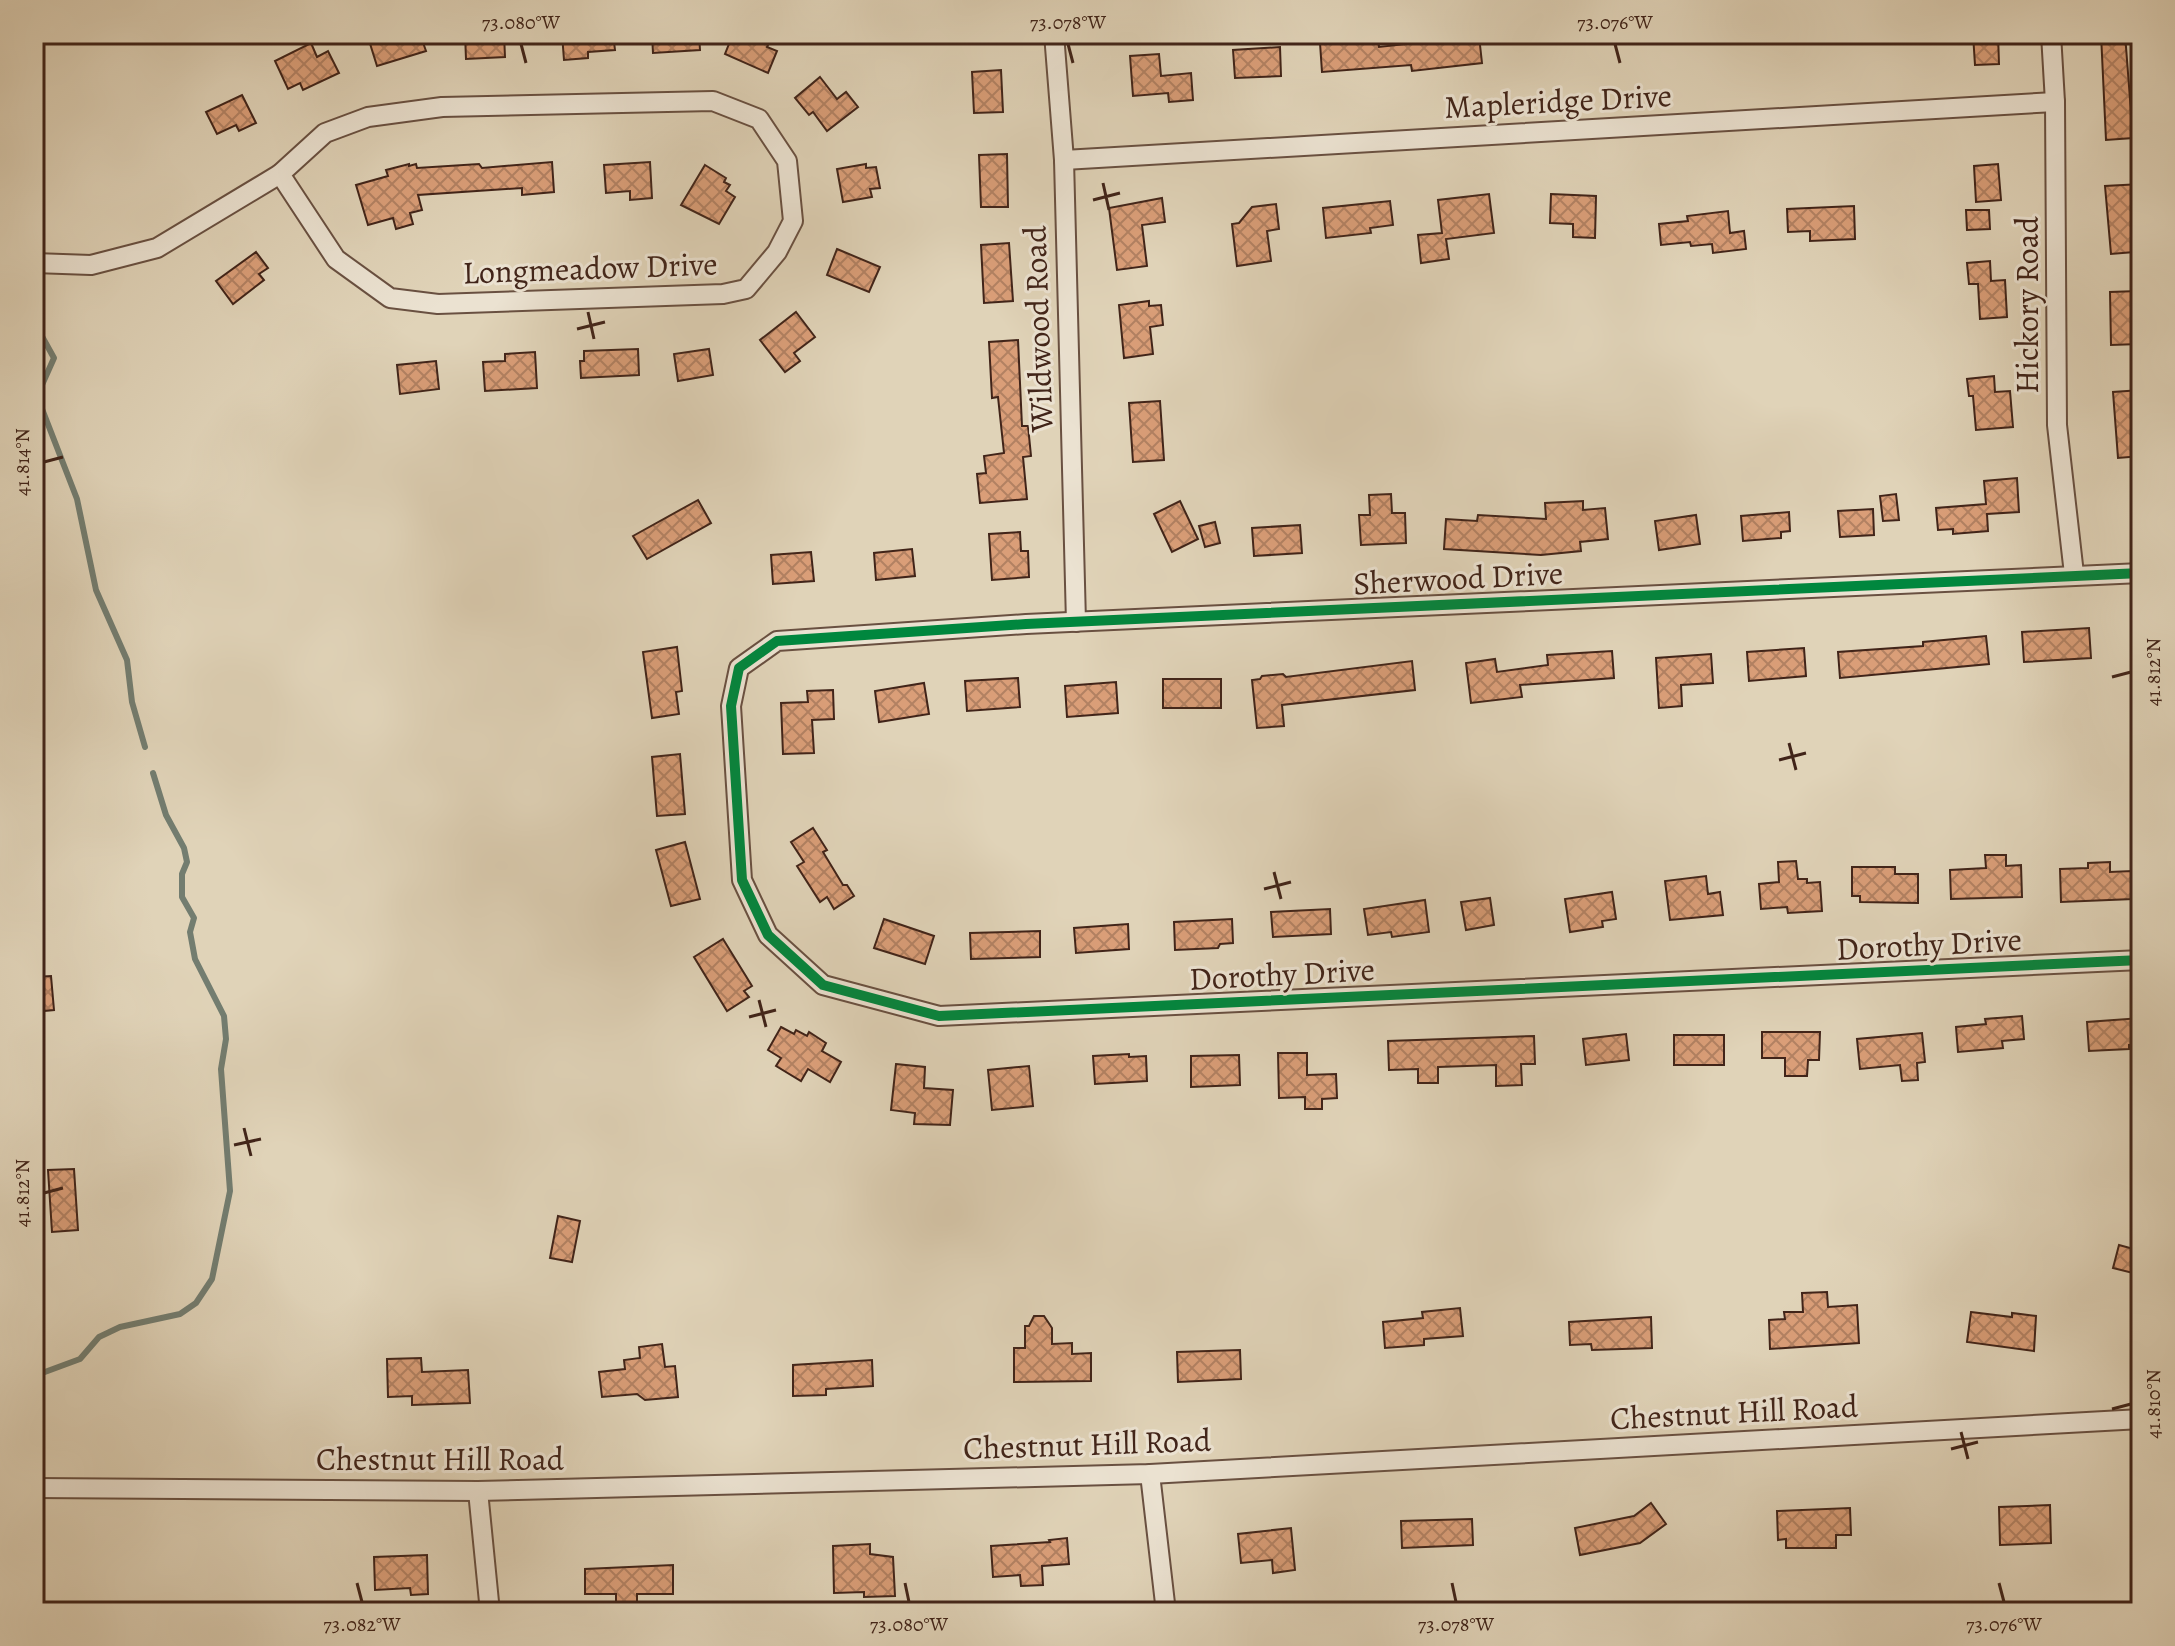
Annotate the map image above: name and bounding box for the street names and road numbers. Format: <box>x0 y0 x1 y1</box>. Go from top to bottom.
street label: Mapleridge Drive <box>1443 73 1673 129</box>
street label: Hickory Road <box>2005 215 2049 394</box>
street label: Wildwood Road <box>1012 224 1064 434</box>
street label: Longmeadow Drive <box>462 242 718 294</box>
street label: Sherwood Drive <box>1352 551 1564 605</box>
street label: Dorothy Drive <box>1835 917 2023 971</box>
street label: Dorothy Drive <box>1188 947 1376 1001</box>
street label: Chestnut Hill Road <box>1609 1383 1860 1440</box>
street label: Chestnut Hill Road <box>962 1418 1213 1470</box>
street label: Chestnut Hill Road <box>316 1437 565 1481</box>

